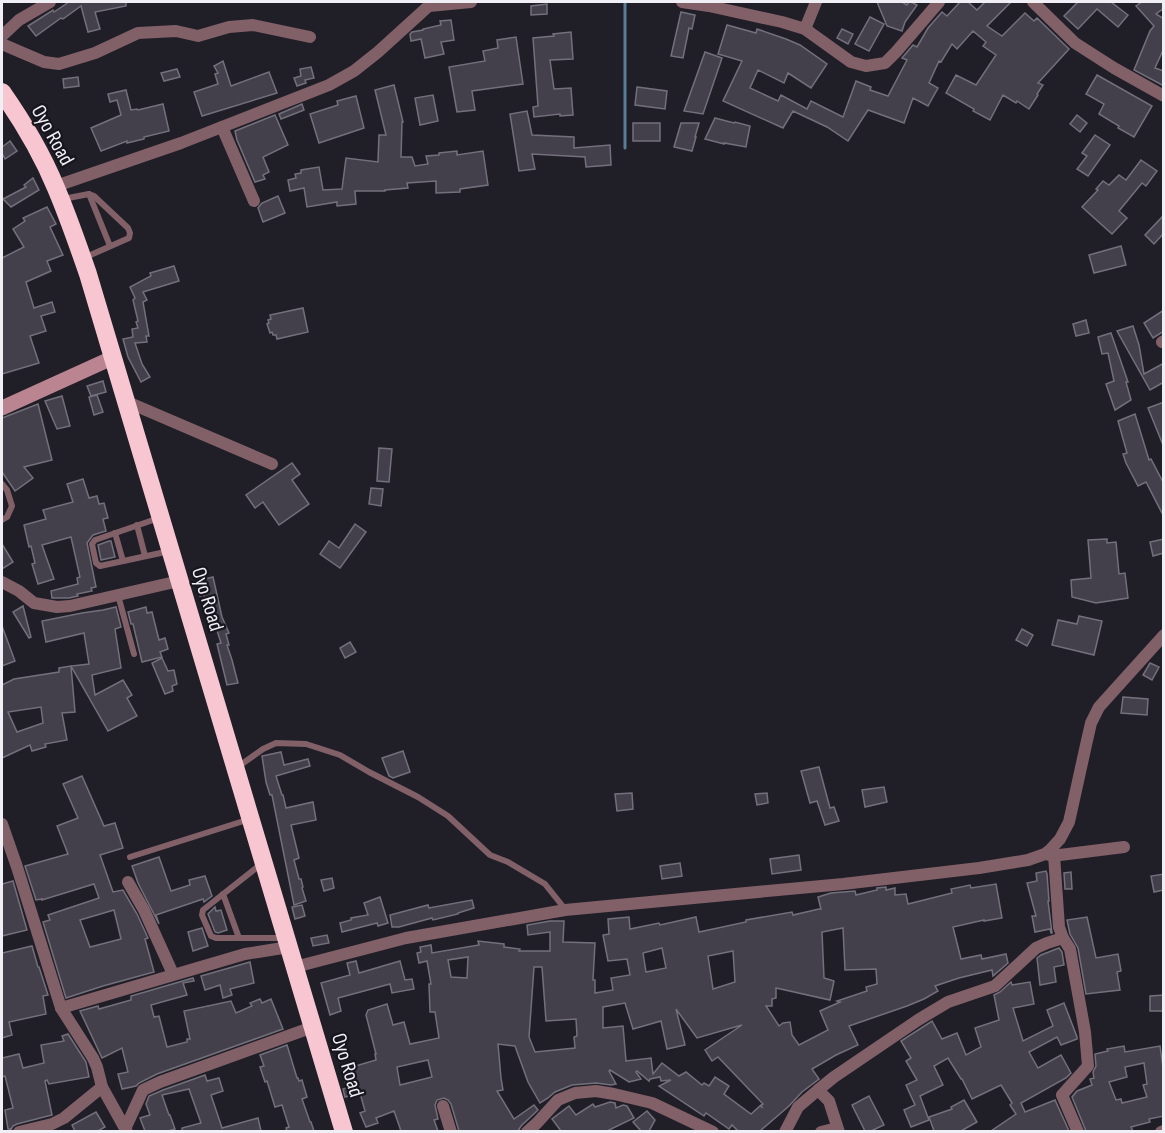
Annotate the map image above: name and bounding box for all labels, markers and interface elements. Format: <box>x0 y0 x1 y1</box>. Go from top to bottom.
street label: Oyo Road <box>26 101 79 170</box>
street label: Oyo Road <box>186 564 229 634</box>
street label: Oyo Road <box>326 1030 369 1100</box>

